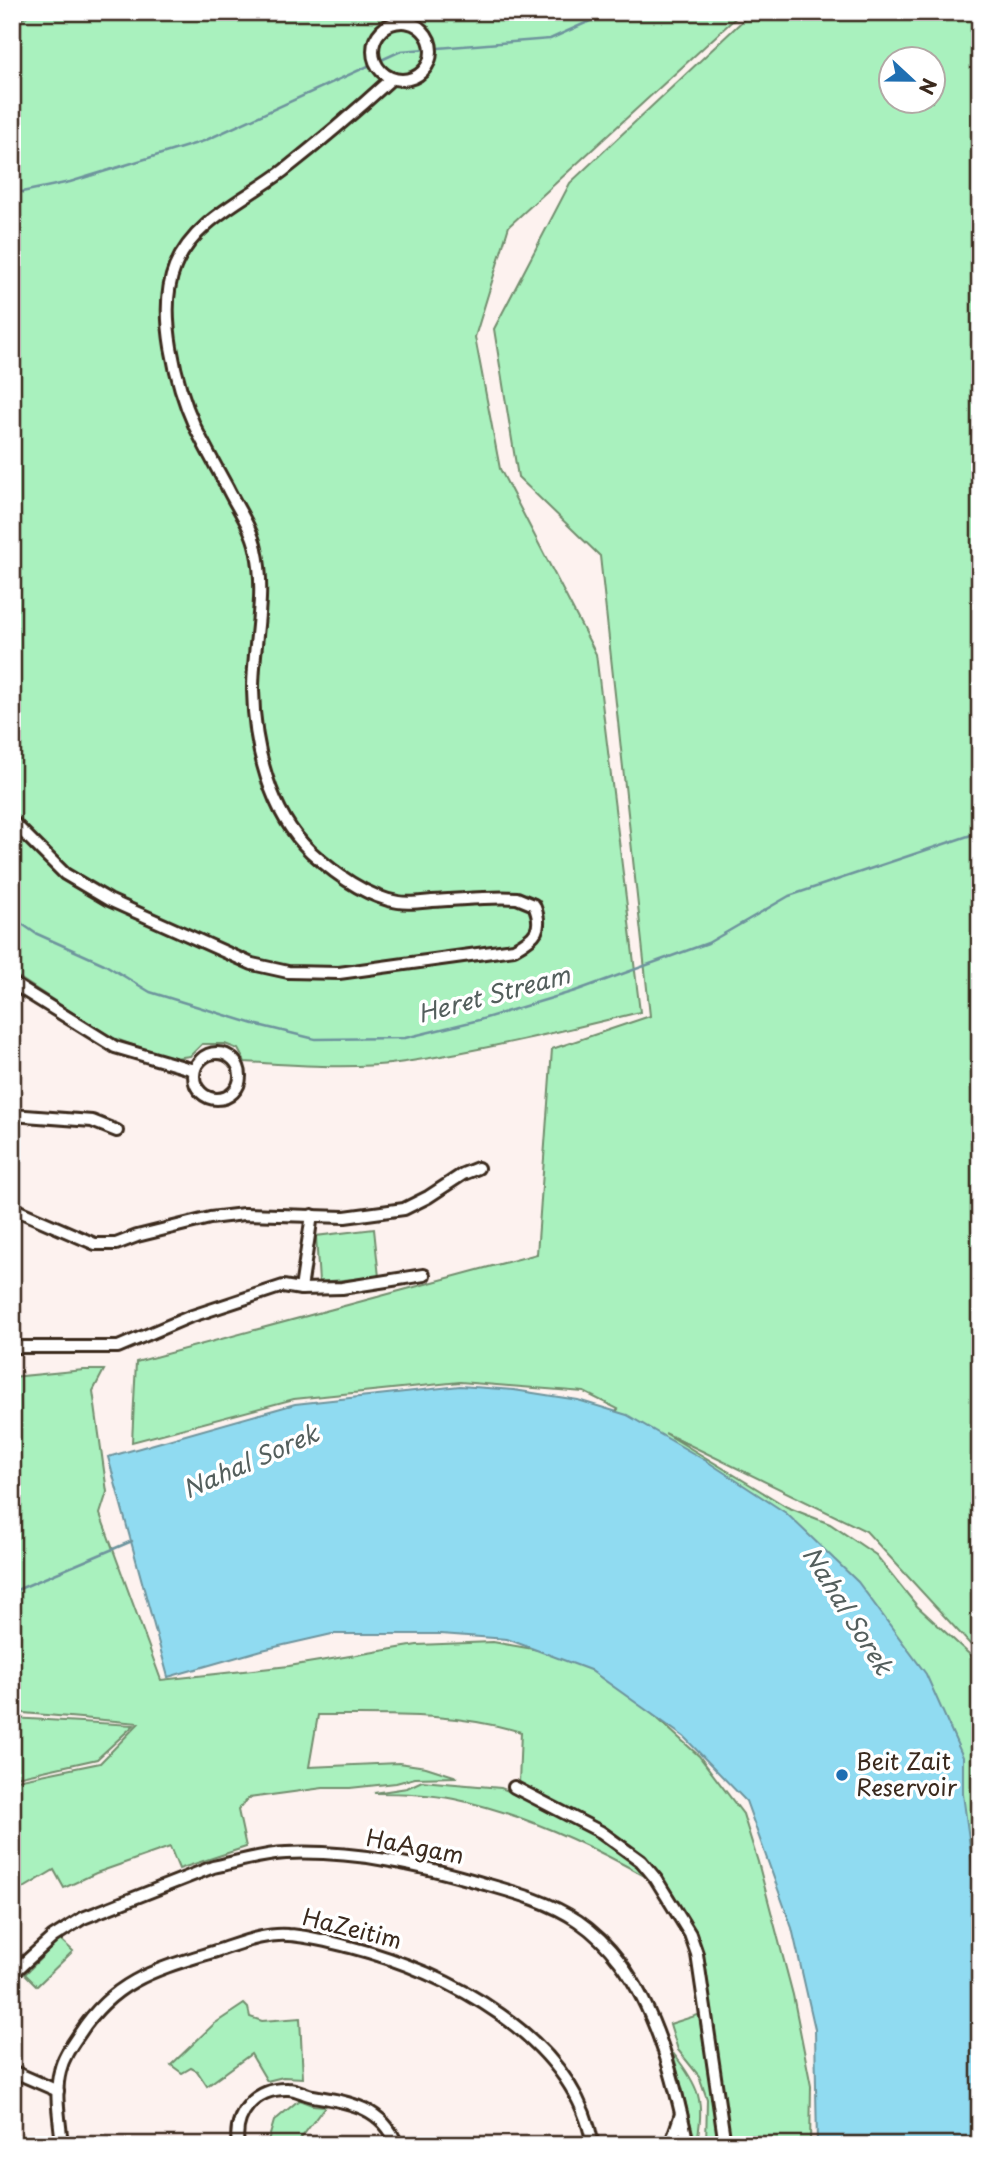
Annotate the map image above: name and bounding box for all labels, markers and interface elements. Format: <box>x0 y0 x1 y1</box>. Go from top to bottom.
north arrow <box>876 46 946 116</box>
text: N <box>913 75 944 99</box>
water label: Heret Stream <box>413 955 575 1031</box>
water label: Nahal Sorek <box>177 1414 325 1506</box>
water label: Nahal Sorek <box>795 1539 903 1682</box>
place label: Beit Zait Reservoir <box>856 1743 958 1804</box>
marker: Beit Zait Reservoir <box>834 1767 850 1783</box>
street label: HaAgam <box>363 1819 467 1872</box>
street label: HaZeitim <box>299 1898 406 1957</box>

